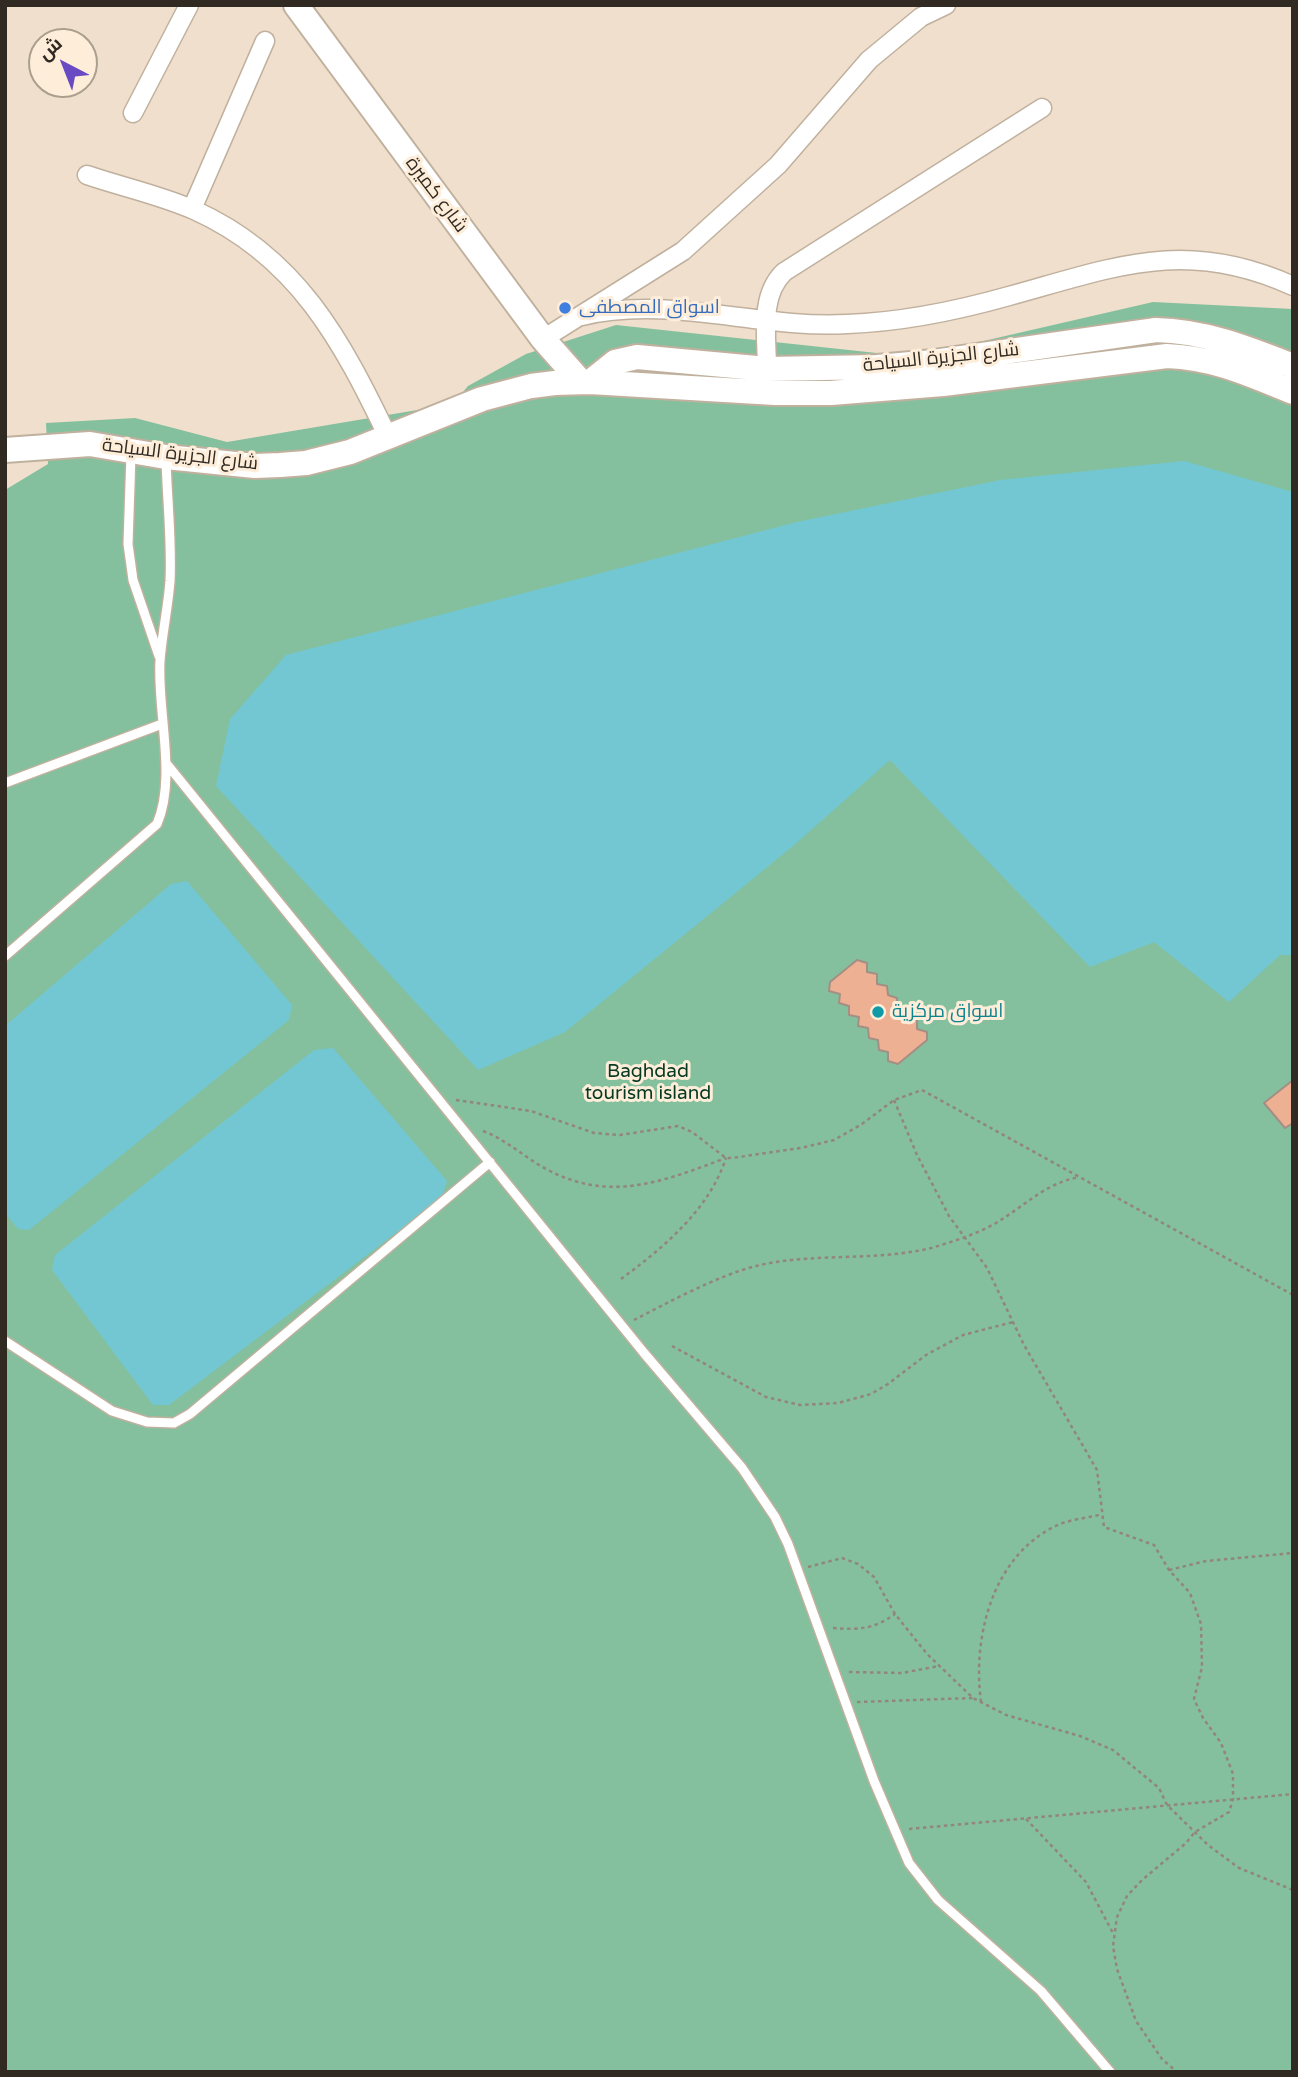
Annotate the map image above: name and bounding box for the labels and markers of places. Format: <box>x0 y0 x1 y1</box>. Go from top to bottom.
place label: اسواق المصطفى <box>579 297 720 319</box>
marker: اسواق المصطفى <box>557 300 573 316</box>
place label: اسواق مركزية <box>892 1001 1003 1023</box>
marker: اسواق مركزية <box>870 1004 886 1020</box>

